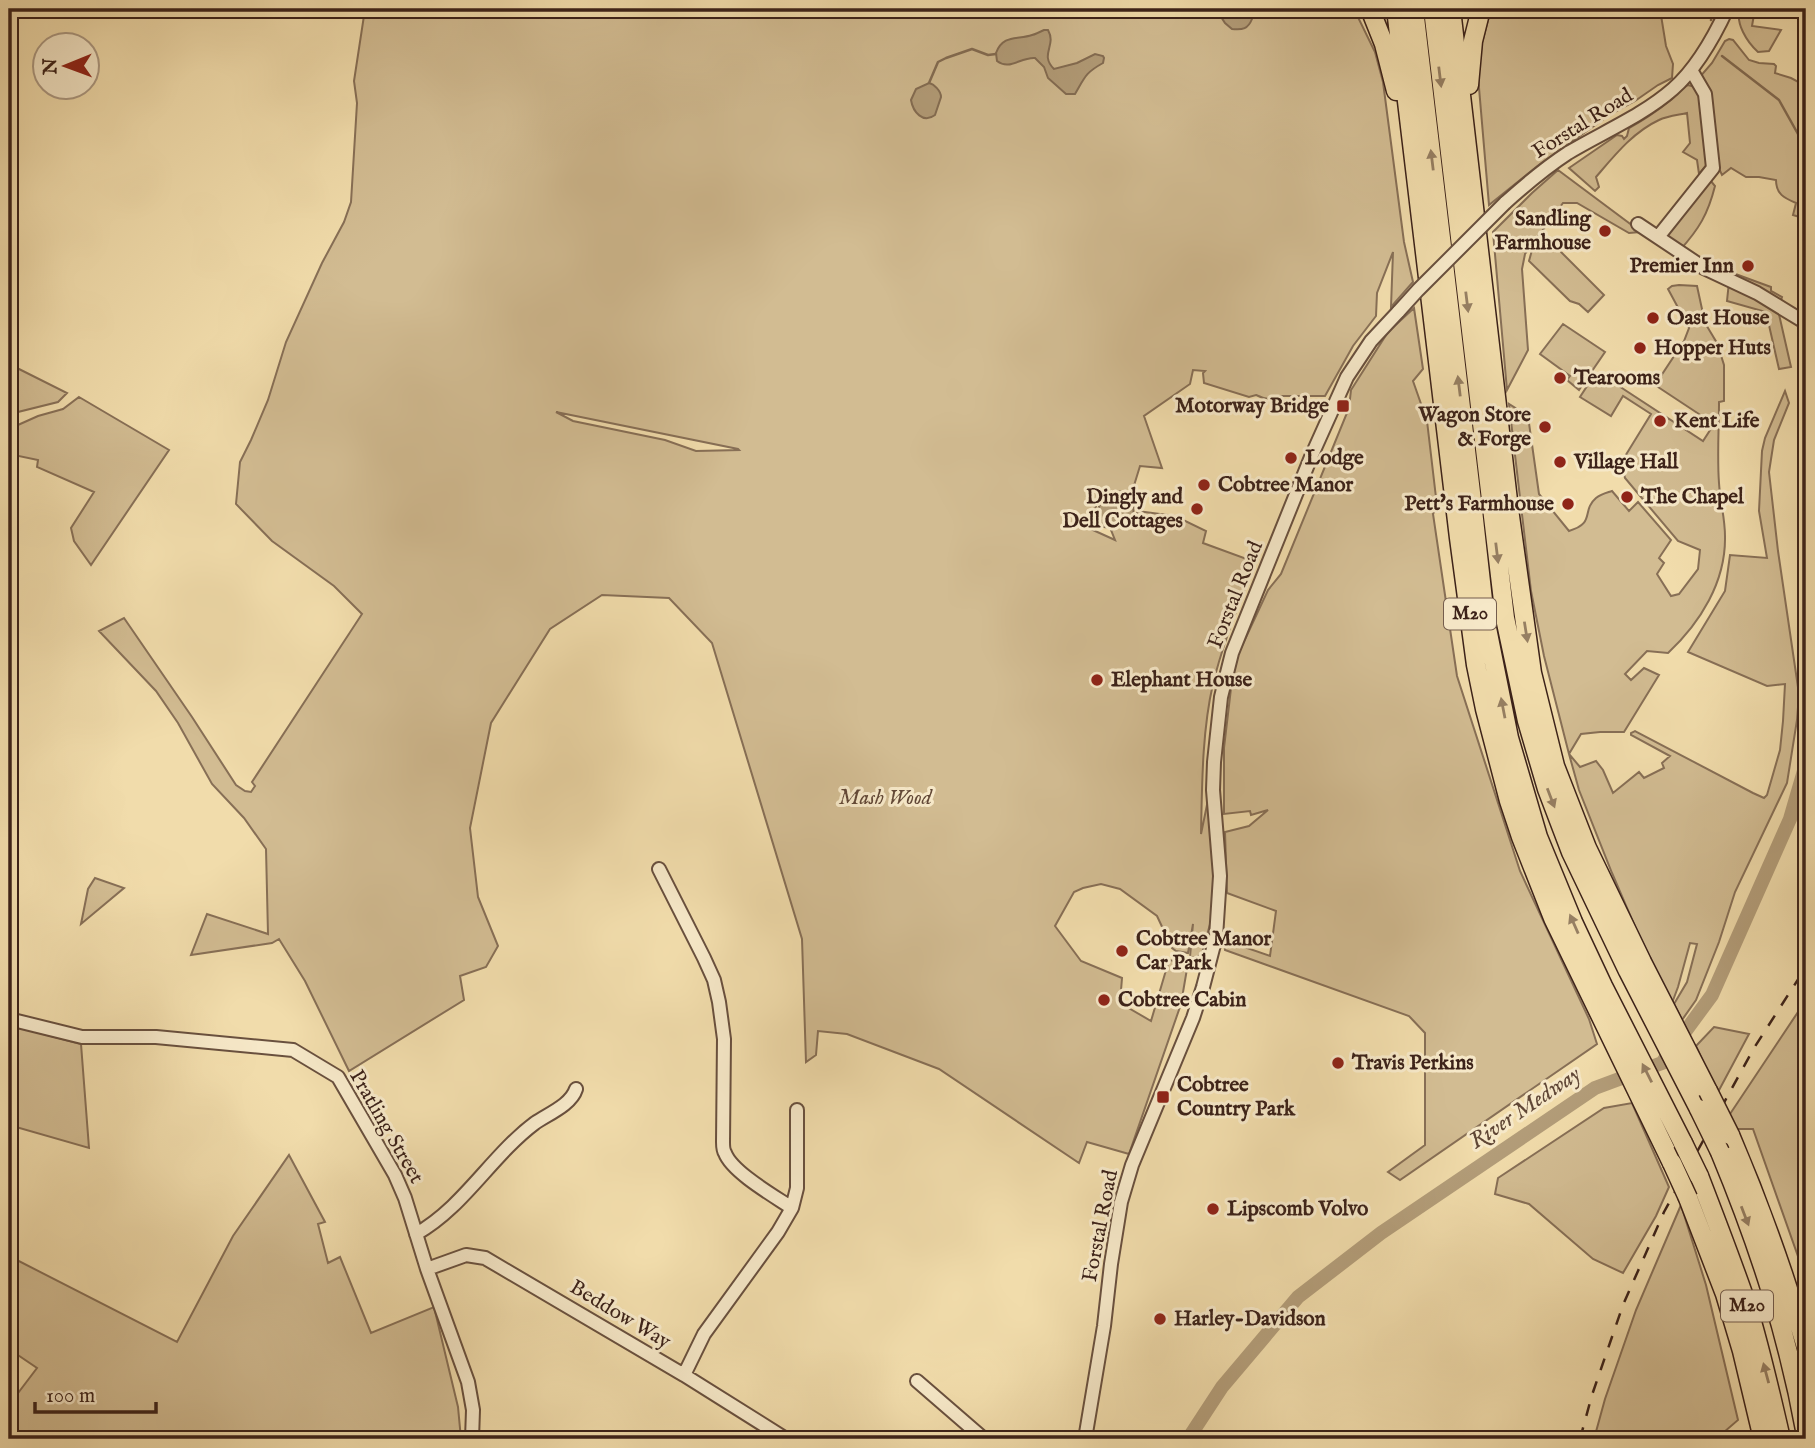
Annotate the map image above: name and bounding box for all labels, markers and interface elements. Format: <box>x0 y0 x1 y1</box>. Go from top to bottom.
north arrow <box>32 32 102 102</box>
text: N <box>39 57 63 76</box>
one-way arrow <box>1435 66 1446 88</box>
street label: Forstal Road <box>1528 82 1639 166</box>
one-way arrow <box>1426 149 1437 171</box>
place label: Sandling Farmhouse <box>1495 206 1592 257</box>
marker: Sandling Farmhouse <box>1597 223 1613 239</box>
place label: Premier Inn <box>1629 253 1734 280</box>
marker: Premier Inn <box>1740 258 1756 274</box>
one-way arrow <box>1462 292 1473 314</box>
place label: Oast House <box>1667 305 1770 332</box>
marker: Oast House <box>1645 310 1661 326</box>
place label: Hopper Huts <box>1654 335 1771 362</box>
marker: Hopper Huts <box>1632 340 1648 356</box>
place label: Tearooms <box>1573 365 1660 392</box>
marker: Tearooms <box>1552 370 1568 386</box>
one-way arrow <box>1453 375 1464 397</box>
place label: Motorway Bridge <box>1175 393 1329 420</box>
marker: Motorway Bridge <box>1335 398 1351 414</box>
place label: Wagon Store & Forge <box>1417 402 1531 453</box>
place label: Kent Life <box>1674 408 1760 435</box>
marker: Kent Life <box>1652 413 1668 429</box>
marker: Wagon Store & Forge <box>1537 419 1553 435</box>
place label: Lodge <box>1305 445 1364 472</box>
place label: Village Hall <box>1573 449 1679 476</box>
marker: Lodge <box>1283 450 1299 466</box>
marker: Village Hall <box>1552 454 1568 470</box>
place label: Cobtree Manor <box>1218 472 1354 499</box>
marker: Cobtree Manor <box>1196 477 1212 493</box>
place label: Dingly and Dell Cottages <box>1062 484 1184 535</box>
place label: The Chapel <box>1640 484 1745 511</box>
marker: The Chapel <box>1619 489 1635 505</box>
place label: Pett's Farmhouse <box>1404 491 1554 518</box>
marker: Pett's Farmhouse <box>1560 496 1576 512</box>
marker: Dingly and Dell Cottages <box>1189 501 1205 517</box>
street label: Forstal Road <box>1202 537 1270 653</box>
one-way arrow <box>1492 542 1503 564</box>
road number: M20 <box>1444 598 1496 629</box>
one-way arrow <box>1521 621 1532 643</box>
place label: Elephant House <box>1111 667 1252 694</box>
marker: Elephant House <box>1089 672 1105 688</box>
one-way arrow <box>1497 697 1508 719</box>
park label: Mash Wood <box>838 785 934 812</box>
one-way arrow <box>1546 788 1557 809</box>
one-way arrow <box>1568 914 1580 934</box>
place label: Cobtree Manor Car Park <box>1136 926 1272 977</box>
marker: Cobtree Manor Car Park <box>1114 943 1130 959</box>
place label: Cobtree Cabin <box>1118 987 1246 1014</box>
marker: Cobtree Cabin <box>1096 992 1112 1008</box>
place label: Travis Perkins <box>1351 1050 1474 1077</box>
marker: Travis Perkins <box>1330 1055 1346 1071</box>
water label: River Medway <box>1464 1060 1587 1156</box>
one-way arrow <box>1642 1062 1654 1082</box>
street label: Pratling Street <box>343 1065 429 1189</box>
place label: Cobtree Country Park <box>1177 1072 1296 1123</box>
marker: Cobtree Country Park <box>1155 1089 1171 1105</box>
street label: Forstal Road <box>1077 1167 1125 1284</box>
place label: Lipscomb Volvo <box>1227 1196 1369 1223</box>
marker: Lipscomb Volvo <box>1205 1201 1221 1217</box>
one-way arrow <box>1740 1205 1751 1226</box>
street label: Beddow Way <box>564 1274 676 1356</box>
road number: M20 <box>1721 1290 1773 1322</box>
place label: Harley-Davidson <box>1174 1306 1326 1333</box>
marker: Harley-Davidson <box>1152 1311 1168 1327</box>
one-way arrow <box>1760 1362 1770 1383</box>
scale bar <box>35 1371 156 1415</box>
text: 100 m <box>46 1383 95 1410</box>

